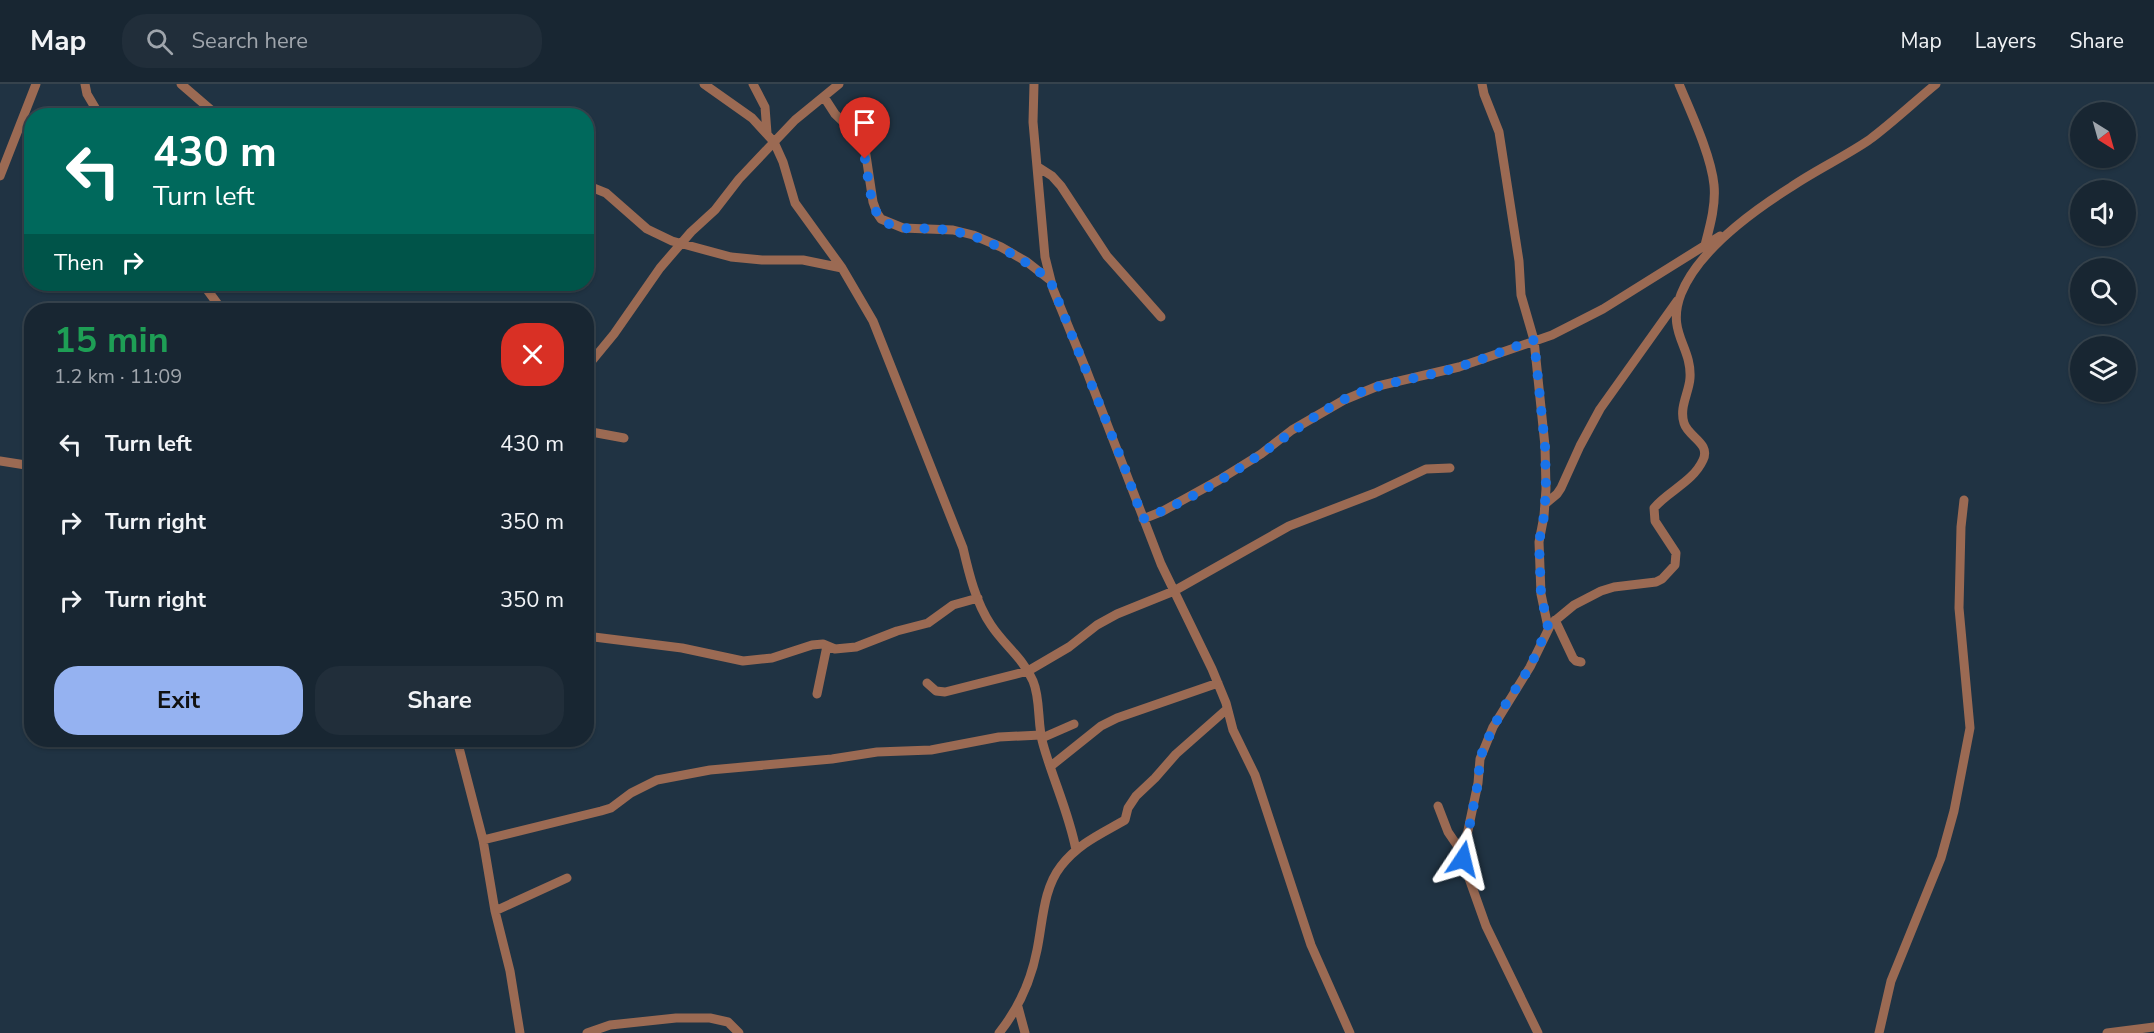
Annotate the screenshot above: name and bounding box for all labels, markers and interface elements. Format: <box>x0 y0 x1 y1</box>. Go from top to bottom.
search box <box>122 14 542 68</box>
text: Map <box>30 22 86 60</box>
icon: search <box>143 25 176 58</box>
text: Search here <box>191 26 308 56</box>
text: Map <box>1900 27 1942 55</box>
text: Layers <box>1975 27 2036 55</box>
text: Share <box>2069 27 2124 55</box>
pin <box>839 97 890 159</box>
north arrow <box>2070 102 2136 168</box>
map controls <box>2070 102 2136 402</box>
icon: arrive <box>848 106 881 139</box>
text: 430 m <box>153 124 277 181</box>
icon: left <box>54 132 132 210</box>
text: Turn left <box>153 178 254 215</box>
button: sound <box>2070 180 2136 246</box>
icon: right <box>116 246 149 279</box>
text: Then <box>54 248 104 278</box>
button: search <box>2070 258 2136 324</box>
text: 15 min <box>54 316 169 365</box>
button: close <box>501 323 564 386</box>
button: layers <box>2070 336 2136 402</box>
text: 1.2 km · 11:09 <box>54 363 182 390</box>
icon: left <box>54 428 87 461</box>
text: Turn left <box>105 429 192 459</box>
text: 430 m <box>500 429 564 459</box>
icon: right <box>54 506 87 539</box>
text: Turn right <box>105 507 206 537</box>
text: 350 m <box>500 507 564 537</box>
icon: right <box>54 584 87 617</box>
text: Turn right <box>105 585 206 615</box>
text: 350 m <box>500 585 564 615</box>
button: Exit <box>54 666 303 735</box>
button: Share <box>315 666 564 735</box>
position arrow <box>1431 827 1495 891</box>

